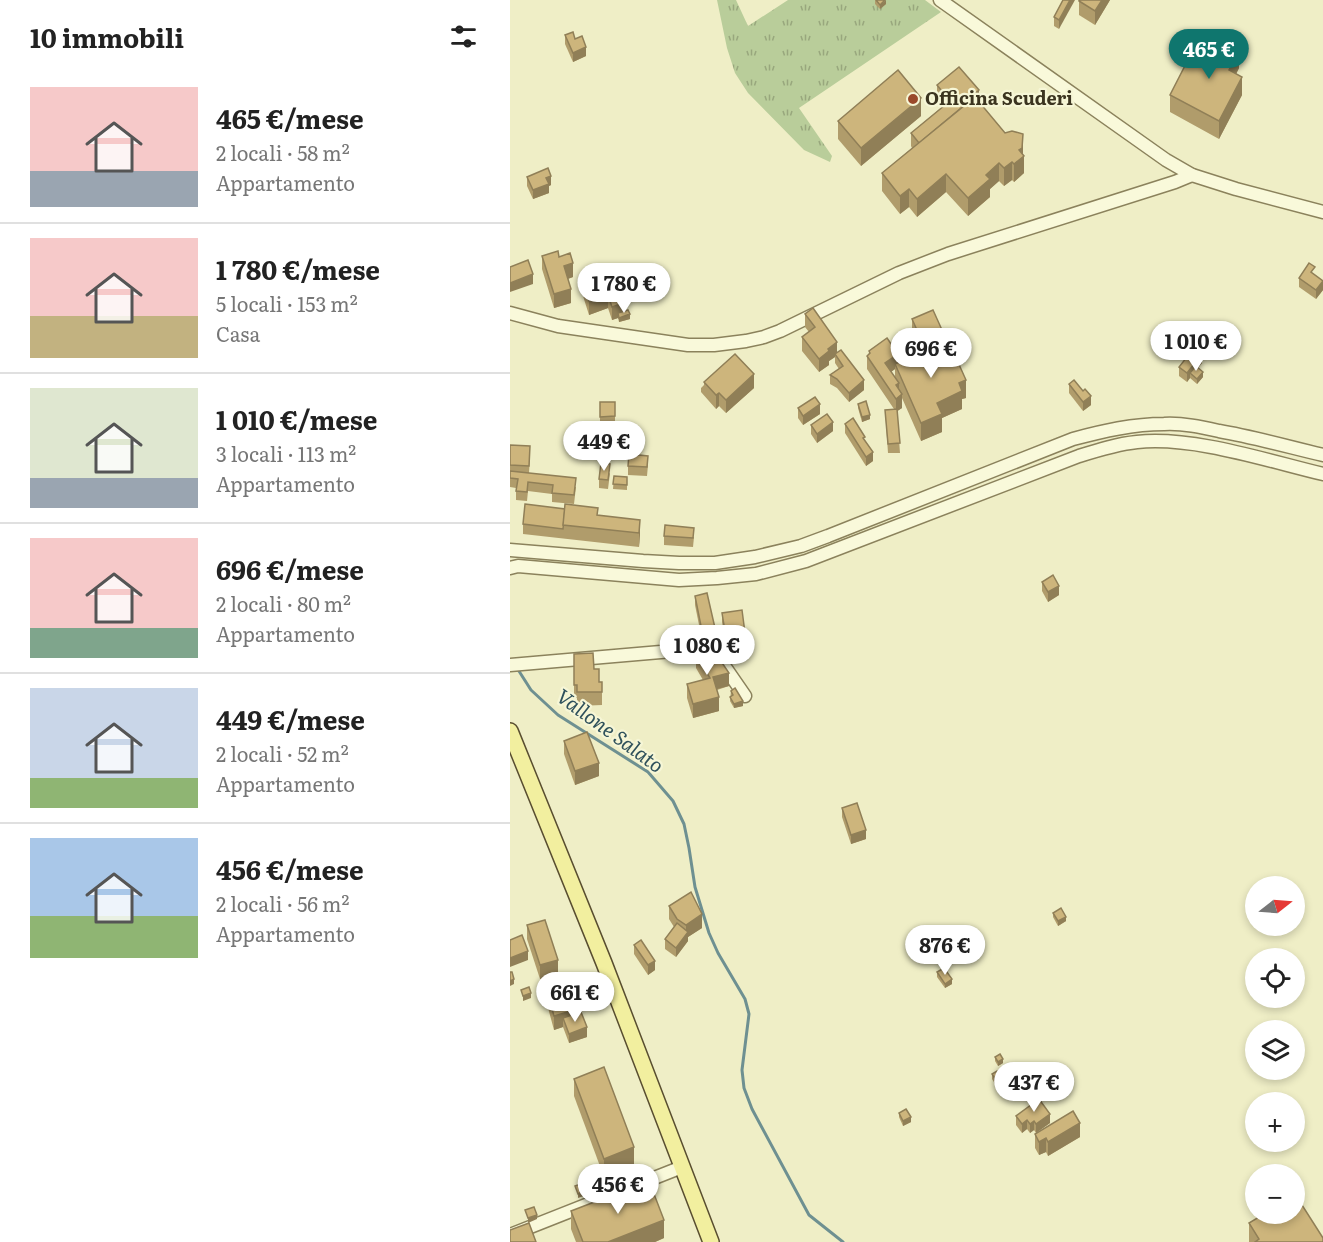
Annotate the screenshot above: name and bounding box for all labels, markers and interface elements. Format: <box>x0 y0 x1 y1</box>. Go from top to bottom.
text: 10 immobili <box>30 17 184 56</box>
icon: filters <box>447 20 480 53</box>
pin: 465 € <box>1167 29 1251 80</box>
text: 465 € <box>1183 33 1235 63</box>
place label: Officina Scuderi <box>925 84 1073 111</box>
marker: Officina Scuderi <box>906 92 920 106</box>
text: 465 €/mese <box>216 98 364 137</box>
icon: home <box>78 111 150 183</box>
text: 2 locali · 58 m² <box>216 137 350 167</box>
text: Appartamento <box>216 167 355 197</box>
text: 1 780 €/mese <box>216 249 380 288</box>
icon: home <box>78 262 150 334</box>
pin: 1 780 € <box>569 263 679 314</box>
text: 1 780 € <box>591 267 657 297</box>
text: 5 locali · 153 m² <box>216 288 358 318</box>
text: Casa <box>216 318 260 348</box>
pin: 1 010 € <box>1141 321 1251 372</box>
text: 1 010 € <box>1164 325 1228 355</box>
pin: 696 € <box>889 328 973 379</box>
text: 696 € <box>905 332 957 362</box>
text: 1 010 €/mese <box>216 399 378 438</box>
icon: home <box>78 412 150 484</box>
pin: 449 € <box>562 421 646 472</box>
text: 449 € <box>577 425 631 455</box>
text: 3 locali · 113 m² <box>216 438 356 468</box>
text: Appartamento <box>216 468 355 498</box>
text: 696 €/mese <box>216 549 364 588</box>
icon: home <box>78 562 150 634</box>
text: 2 locali · 80 m² <box>216 588 351 618</box>
text: Appartamento <box>216 618 355 648</box>
pin: 1 080 € <box>652 625 762 676</box>
text: 1 080 € <box>674 629 740 659</box>
water label: Vallone Salato <box>551 680 671 779</box>
text: 449 €/mese <box>216 699 365 738</box>
icon: home <box>78 712 150 784</box>
text: 2 locali · 52 m² <box>216 738 349 768</box>
text: Appartamento <box>216 768 355 798</box>
text: 456 €/mese <box>216 849 364 888</box>
icon: home <box>78 862 150 934</box>
north arrow <box>1245 876 1305 936</box>
map controls <box>1245 876 1305 1224</box>
text: 2 locali · 56 m² <box>216 888 349 918</box>
text: Appartamento <box>216 918 355 948</box>
pin: 876 € <box>903 925 987 976</box>
text: 876 € <box>919 929 971 959</box>
button: locate <box>1245 948 1305 1008</box>
pin: 661 € <box>533 972 617 1023</box>
text: 661 € <box>550 976 600 1006</box>
button: layers <box>1245 1020 1305 1080</box>
pin: 437 € <box>992 1062 1076 1113</box>
text: 437 € <box>1008 1066 1060 1096</box>
button: + <box>1245 1092 1305 1152</box>
pin: 456 € <box>576 1164 660 1215</box>
button: − <box>1245 1164 1305 1224</box>
text: 456 € <box>592 1168 644 1198</box>

